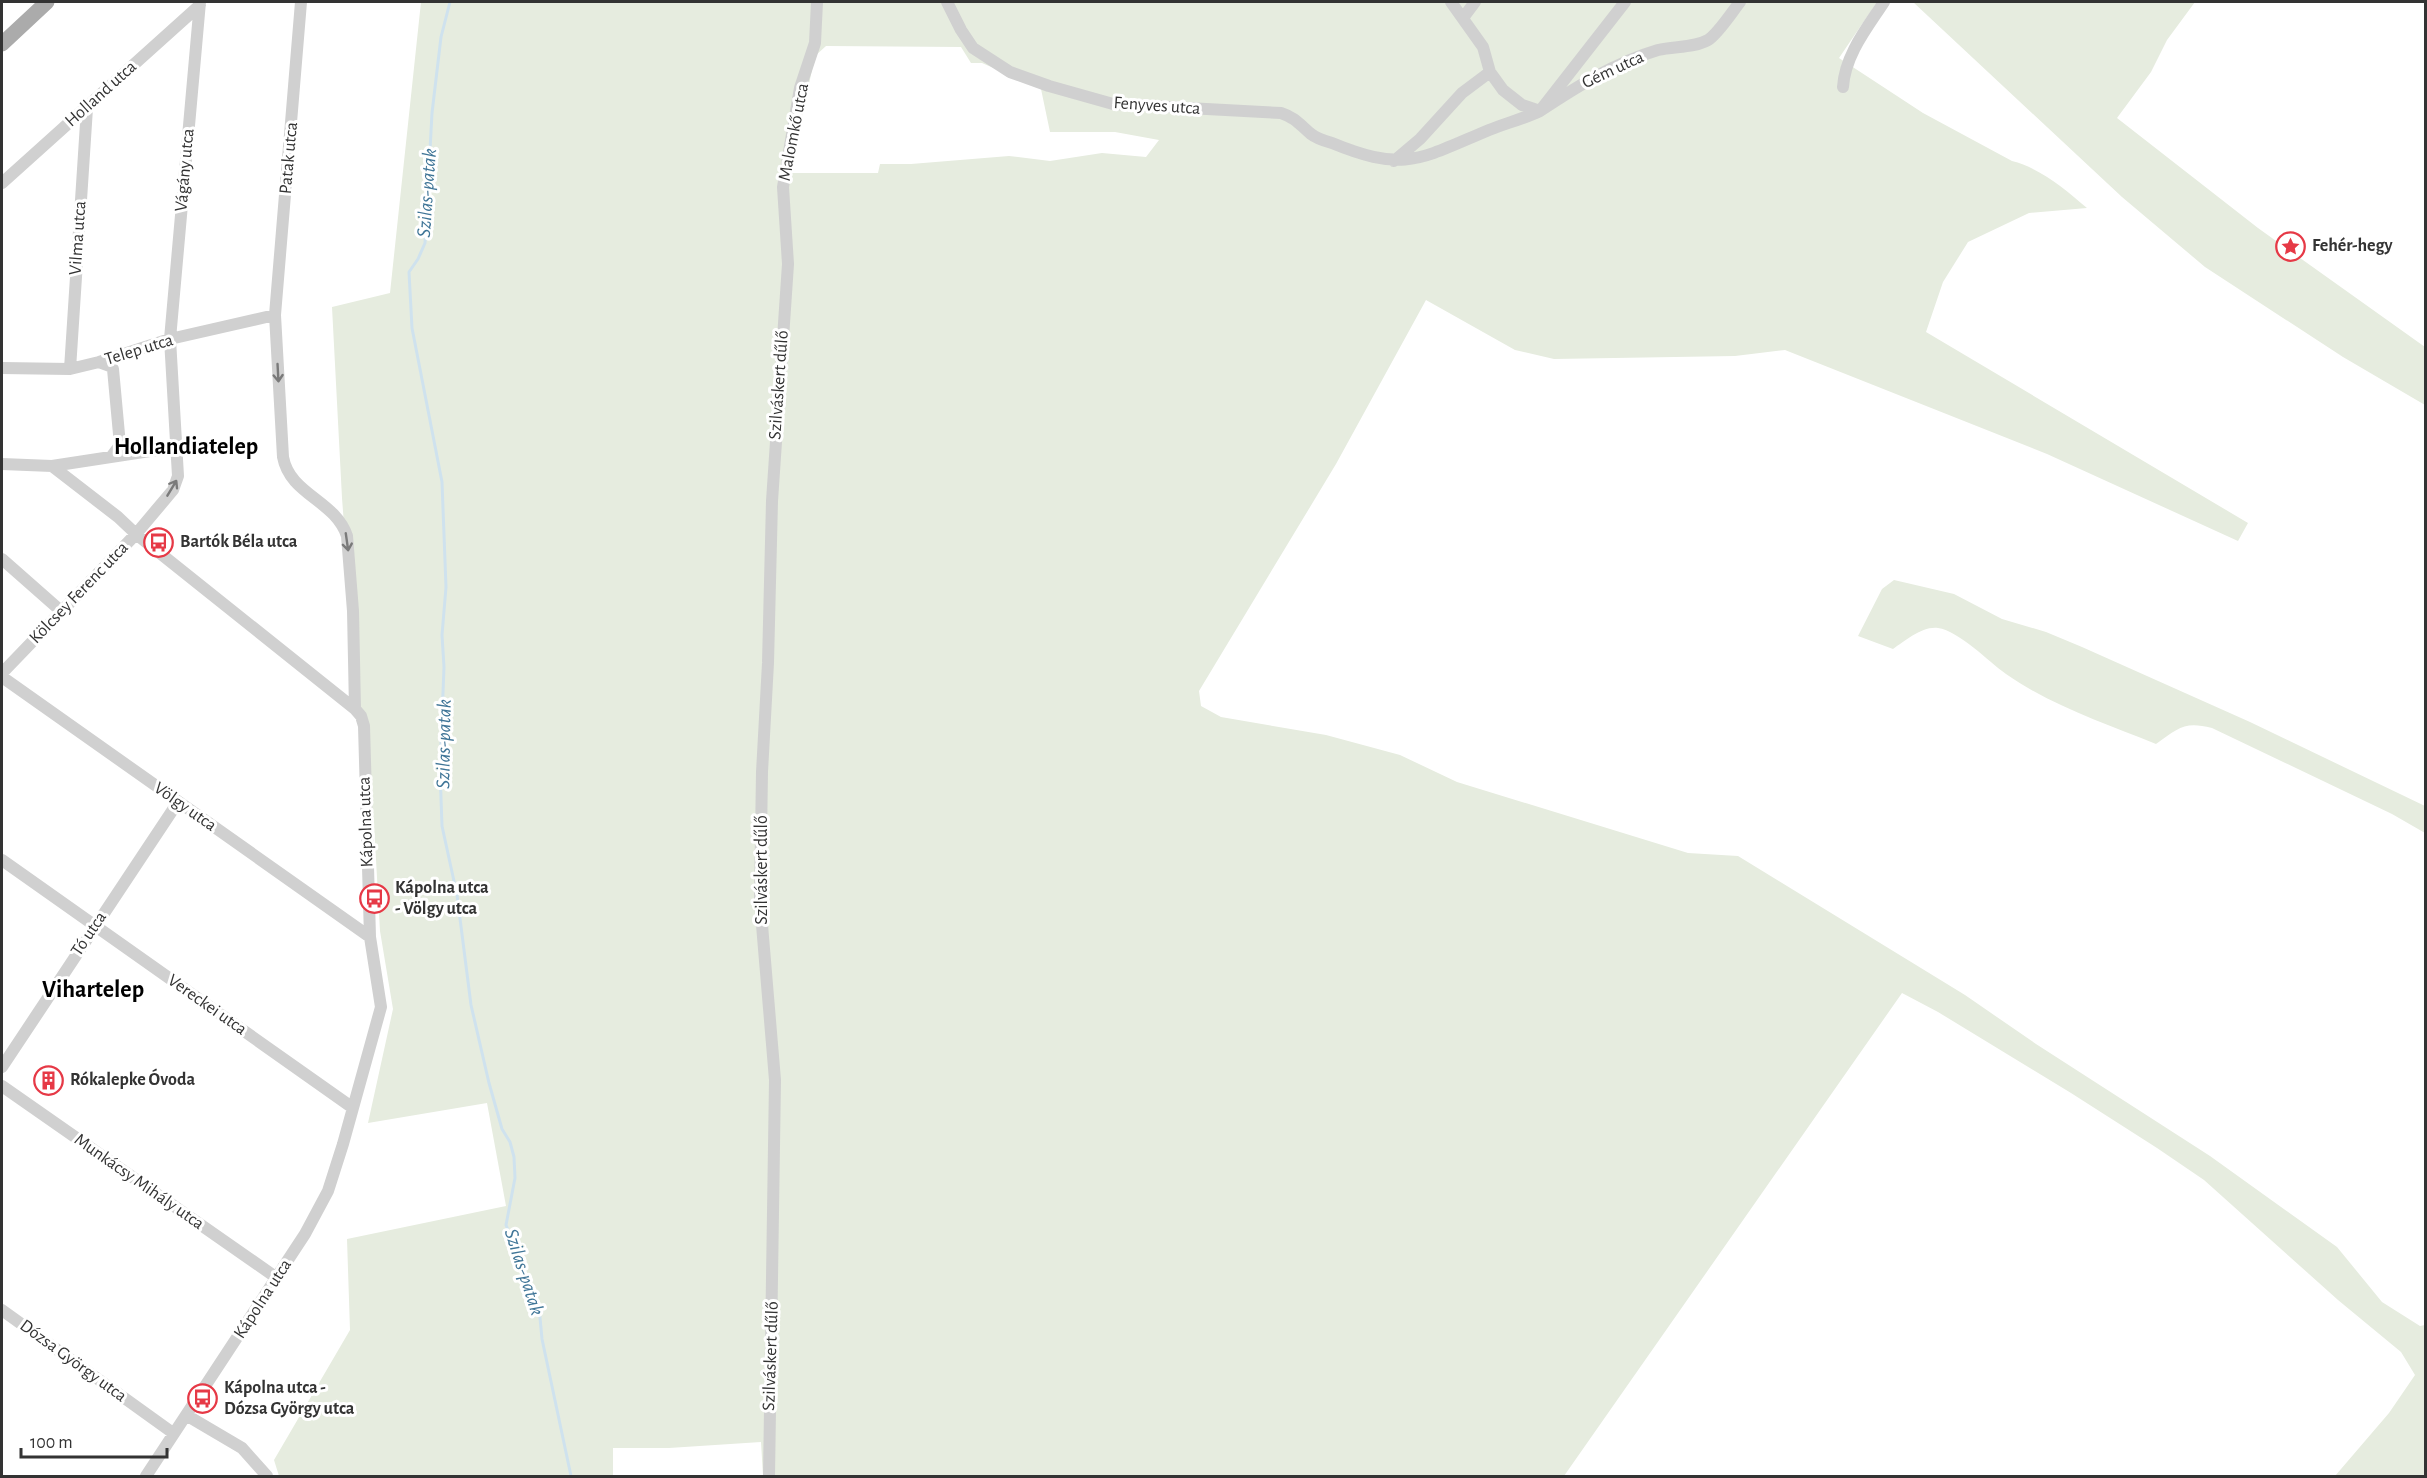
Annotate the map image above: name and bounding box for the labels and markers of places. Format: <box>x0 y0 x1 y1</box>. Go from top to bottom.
place icon: Fehér-hegy <box>2275 230 2307 262</box>
place label: Fehér-hegy <box>2312 237 2394 255</box>
bus stop icon: Bartók Béla utca <box>143 526 175 558</box>
place label: Bartók Béla utca <box>180 533 298 551</box>
place label: Kápolna utca - Völgy utca <box>395 879 489 918</box>
bus stop icon: Kápolna utca - Völgy utca <box>358 882 390 914</box>
building icon: Rókalepke Óvoda <box>33 1064 65 1096</box>
place label: Rókalepke Óvoda <box>70 1068 195 1089</box>
place label: Kápolna utca - Dózsa György utca <box>224 1379 355 1418</box>
bus stop icon: Kápolna utca - Dózsa György utca <box>187 1382 219 1414</box>

